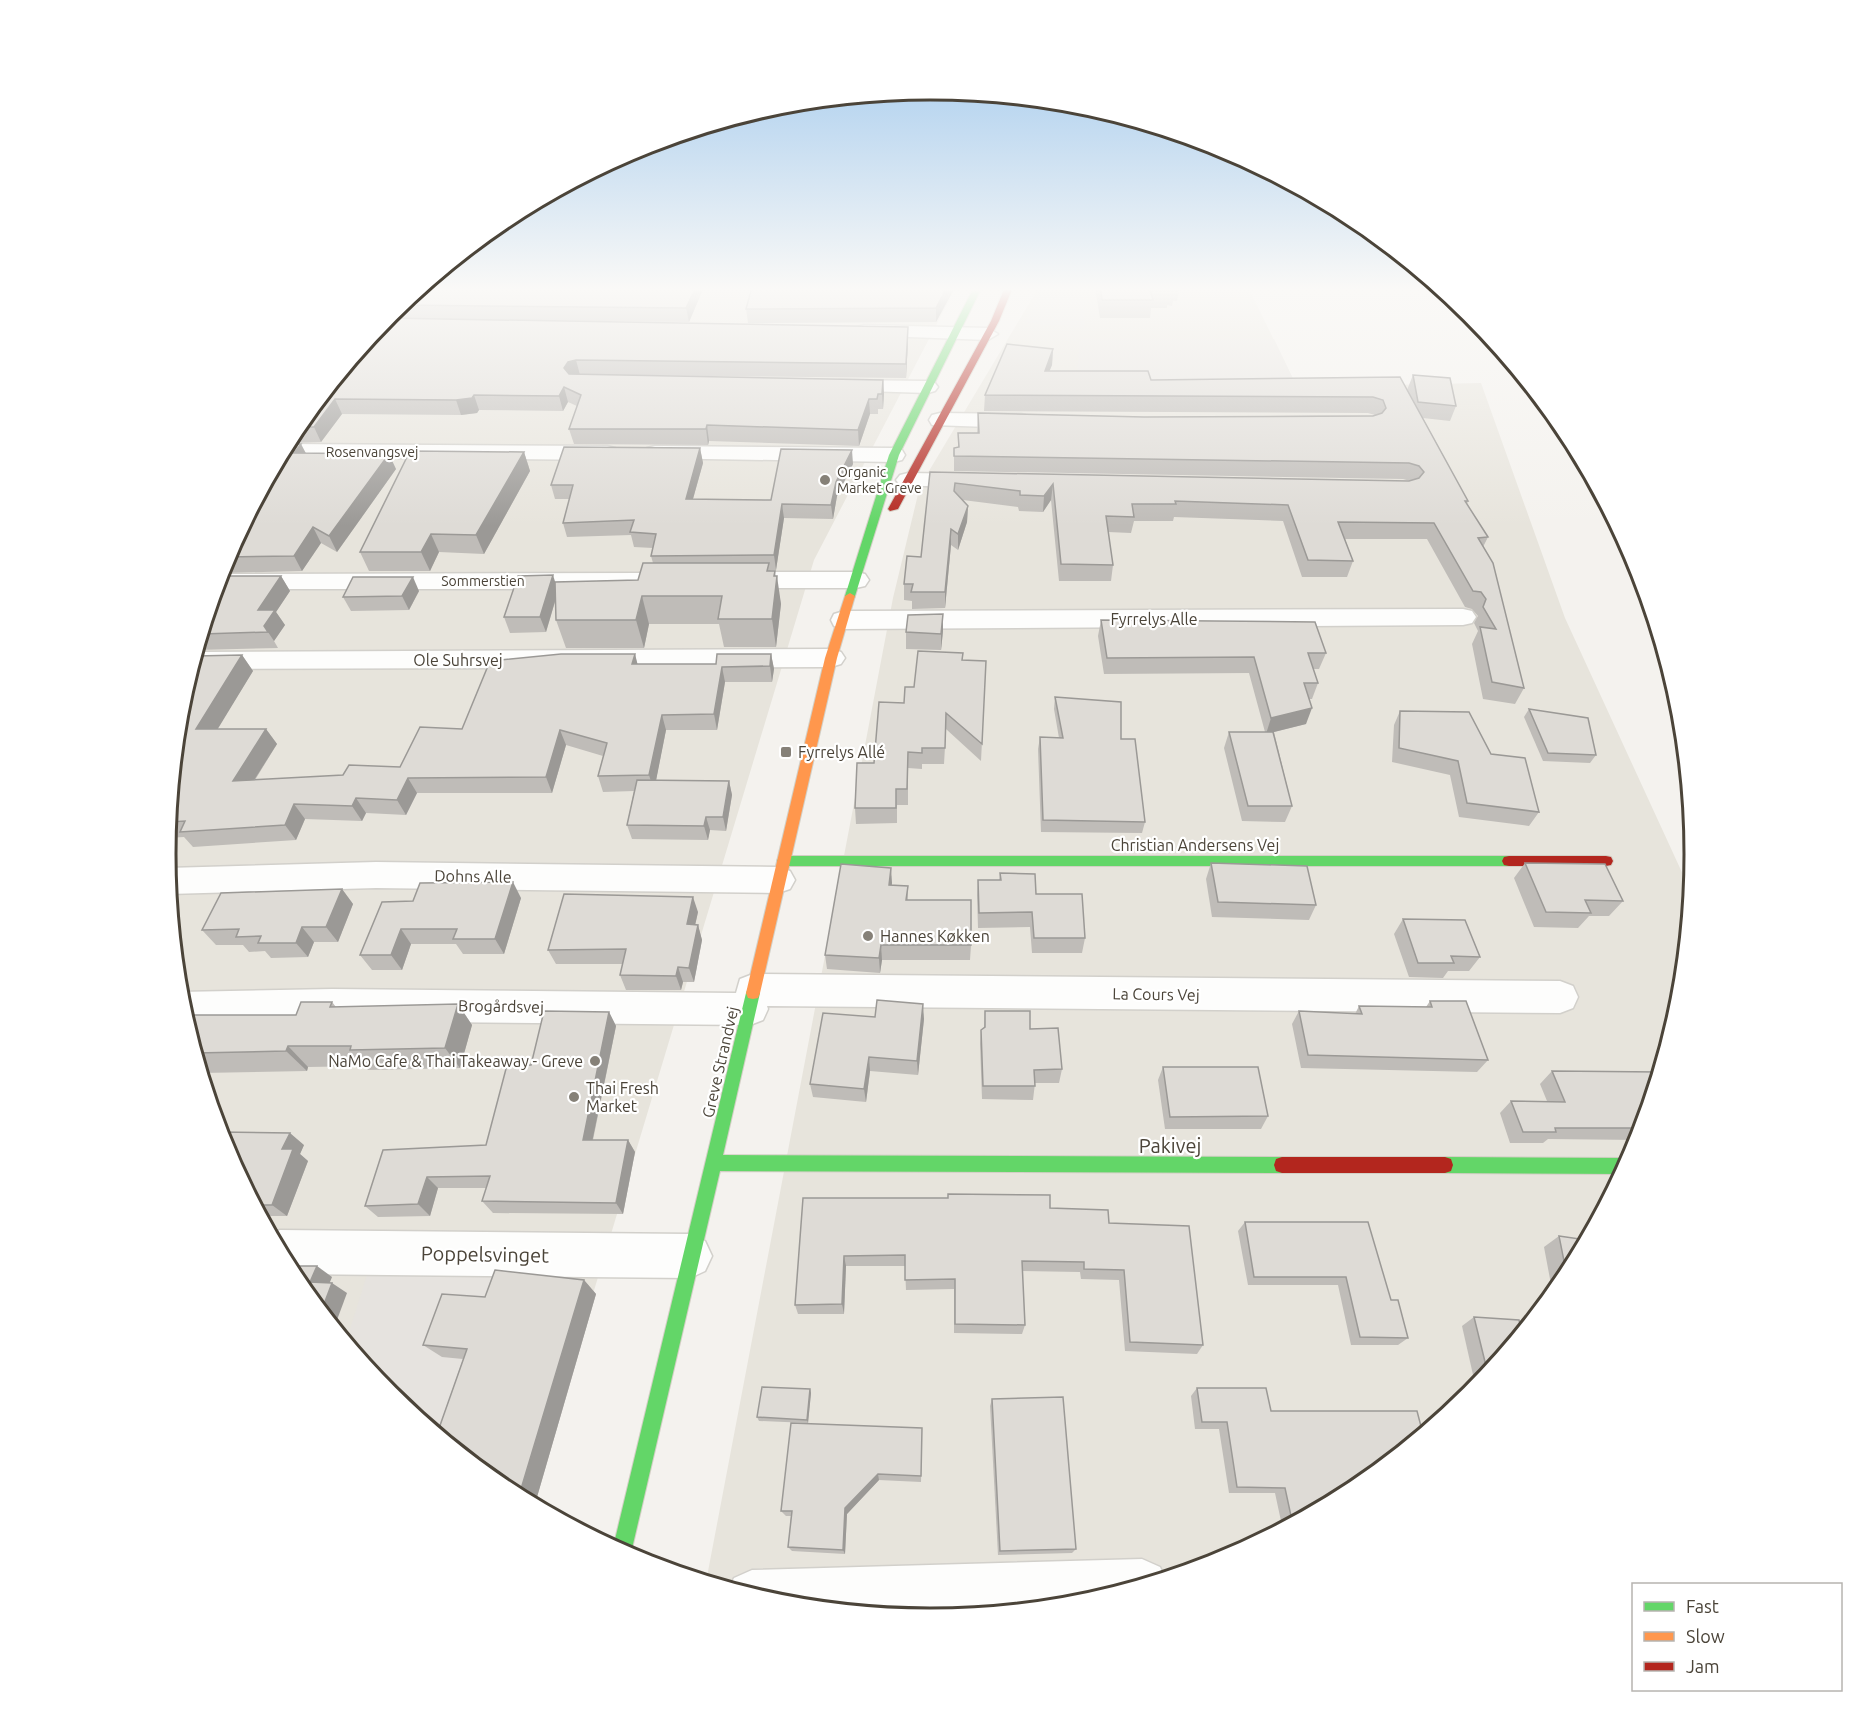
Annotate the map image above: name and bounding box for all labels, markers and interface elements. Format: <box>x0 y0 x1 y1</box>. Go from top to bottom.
street label: Rosenvangsvej <box>326 444 418 460</box>
place label: Organic Market Greve <box>837 464 922 496</box>
marker: Organic Market Greve <box>818 473 832 487</box>
street label: Sommerstien <box>441 573 525 589</box>
street label: Fyrrelys Alle <box>1110 610 1198 628</box>
street label: Ole Suhrsvej <box>413 651 503 669</box>
place label: Fyrrelys Allé <box>798 743 885 761</box>
marker: Fyrrelys Allé <box>779 745 793 759</box>
street label: Christian Andersens Vej <box>1111 836 1279 854</box>
street label: Dohns Alle <box>434 866 512 886</box>
place label: Hannes Køkken <box>880 927 990 945</box>
marker: Hannes Køkken <box>861 929 875 943</box>
street label: La Cours Vej <box>1112 984 1200 1004</box>
street label: Brogårdsvej <box>458 996 544 1016</box>
street label: Greve Strandvej <box>698 1005 742 1119</box>
place label: NaMo Cafe & Thai Takeaway - Greve <box>328 1052 583 1070</box>
marker: NaMo Cafe & Thai Takeaway - Greve <box>588 1054 602 1068</box>
place label: Thai Fresh Market <box>586 1079 659 1115</box>
marker: Thai Fresh Market <box>567 1090 581 1104</box>
street label: Pakivej <box>1139 1134 1201 1157</box>
street label: Poppelsvinget <box>421 1241 549 1267</box>
legend <box>1632 1583 1842 1691</box>
text: Fast <box>1686 1596 1719 1616</box>
text: Slow <box>1686 1626 1725 1646</box>
text: Jam <box>1686 1656 1720 1676</box>

